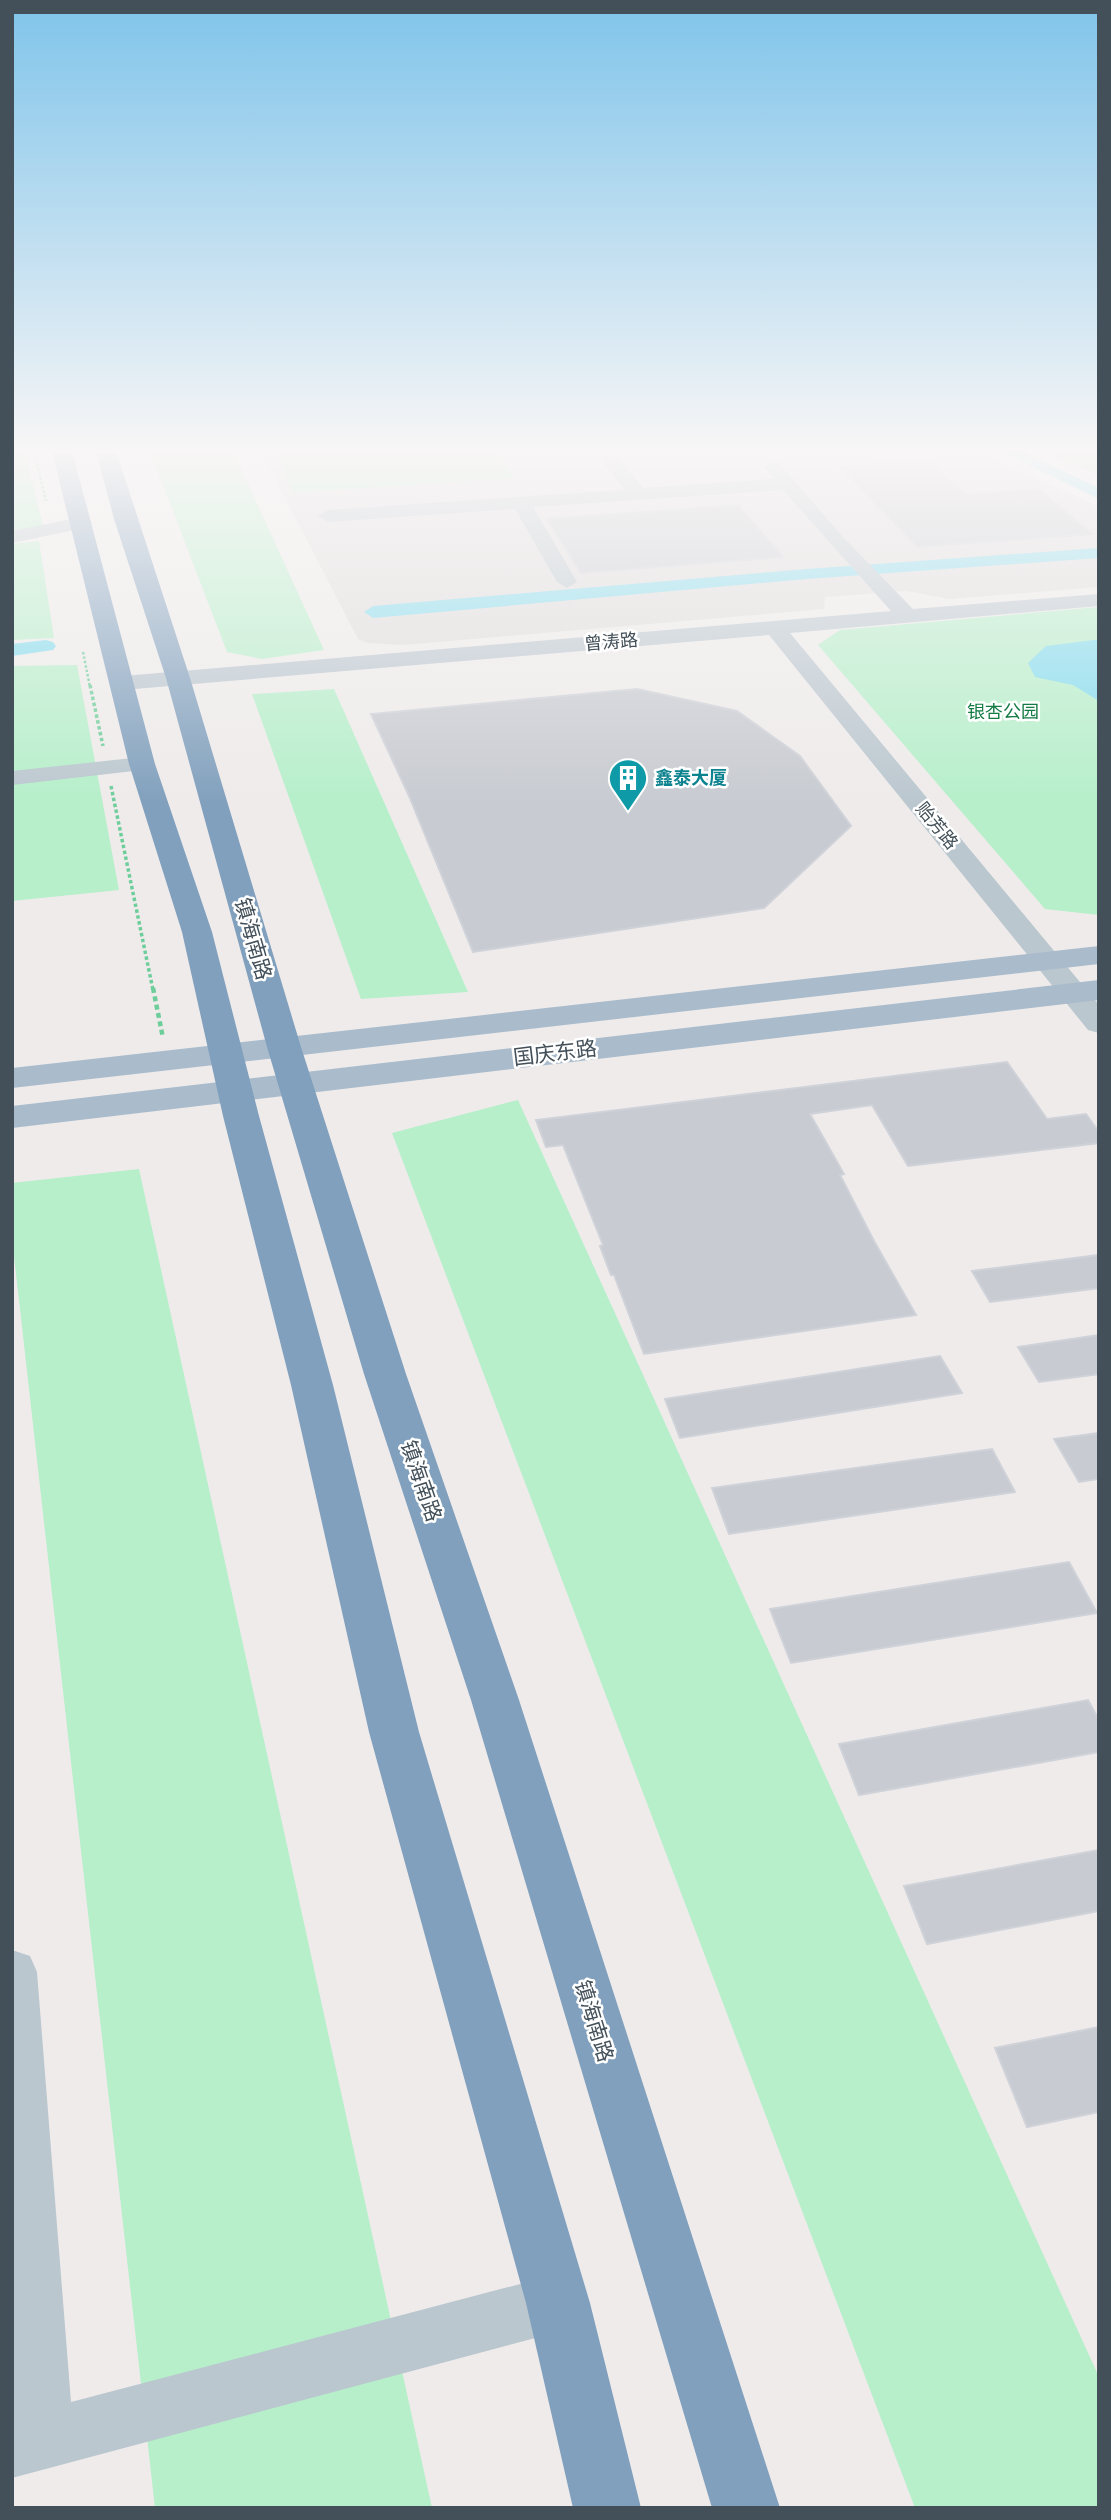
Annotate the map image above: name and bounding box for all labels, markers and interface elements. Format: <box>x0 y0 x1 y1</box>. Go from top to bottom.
street label: 曾涛路 <box>583 627 639 657</box>
park label: 银杏公园 <box>967 699 1039 725</box>
building icon: 鑫泰大厦 <box>607 757 649 812</box>
place label: 鑫泰大厦 <box>655 765 727 791</box>
street label: 贻芳路 <box>910 797 964 855</box>
street label: 镇海南路 <box>227 894 279 984</box>
street label: 国庆东路 <box>511 1033 599 1073</box>
street label: 镇海南路 <box>393 1436 449 1526</box>
street label: 镇海南路 <box>567 1976 621 2066</box>

